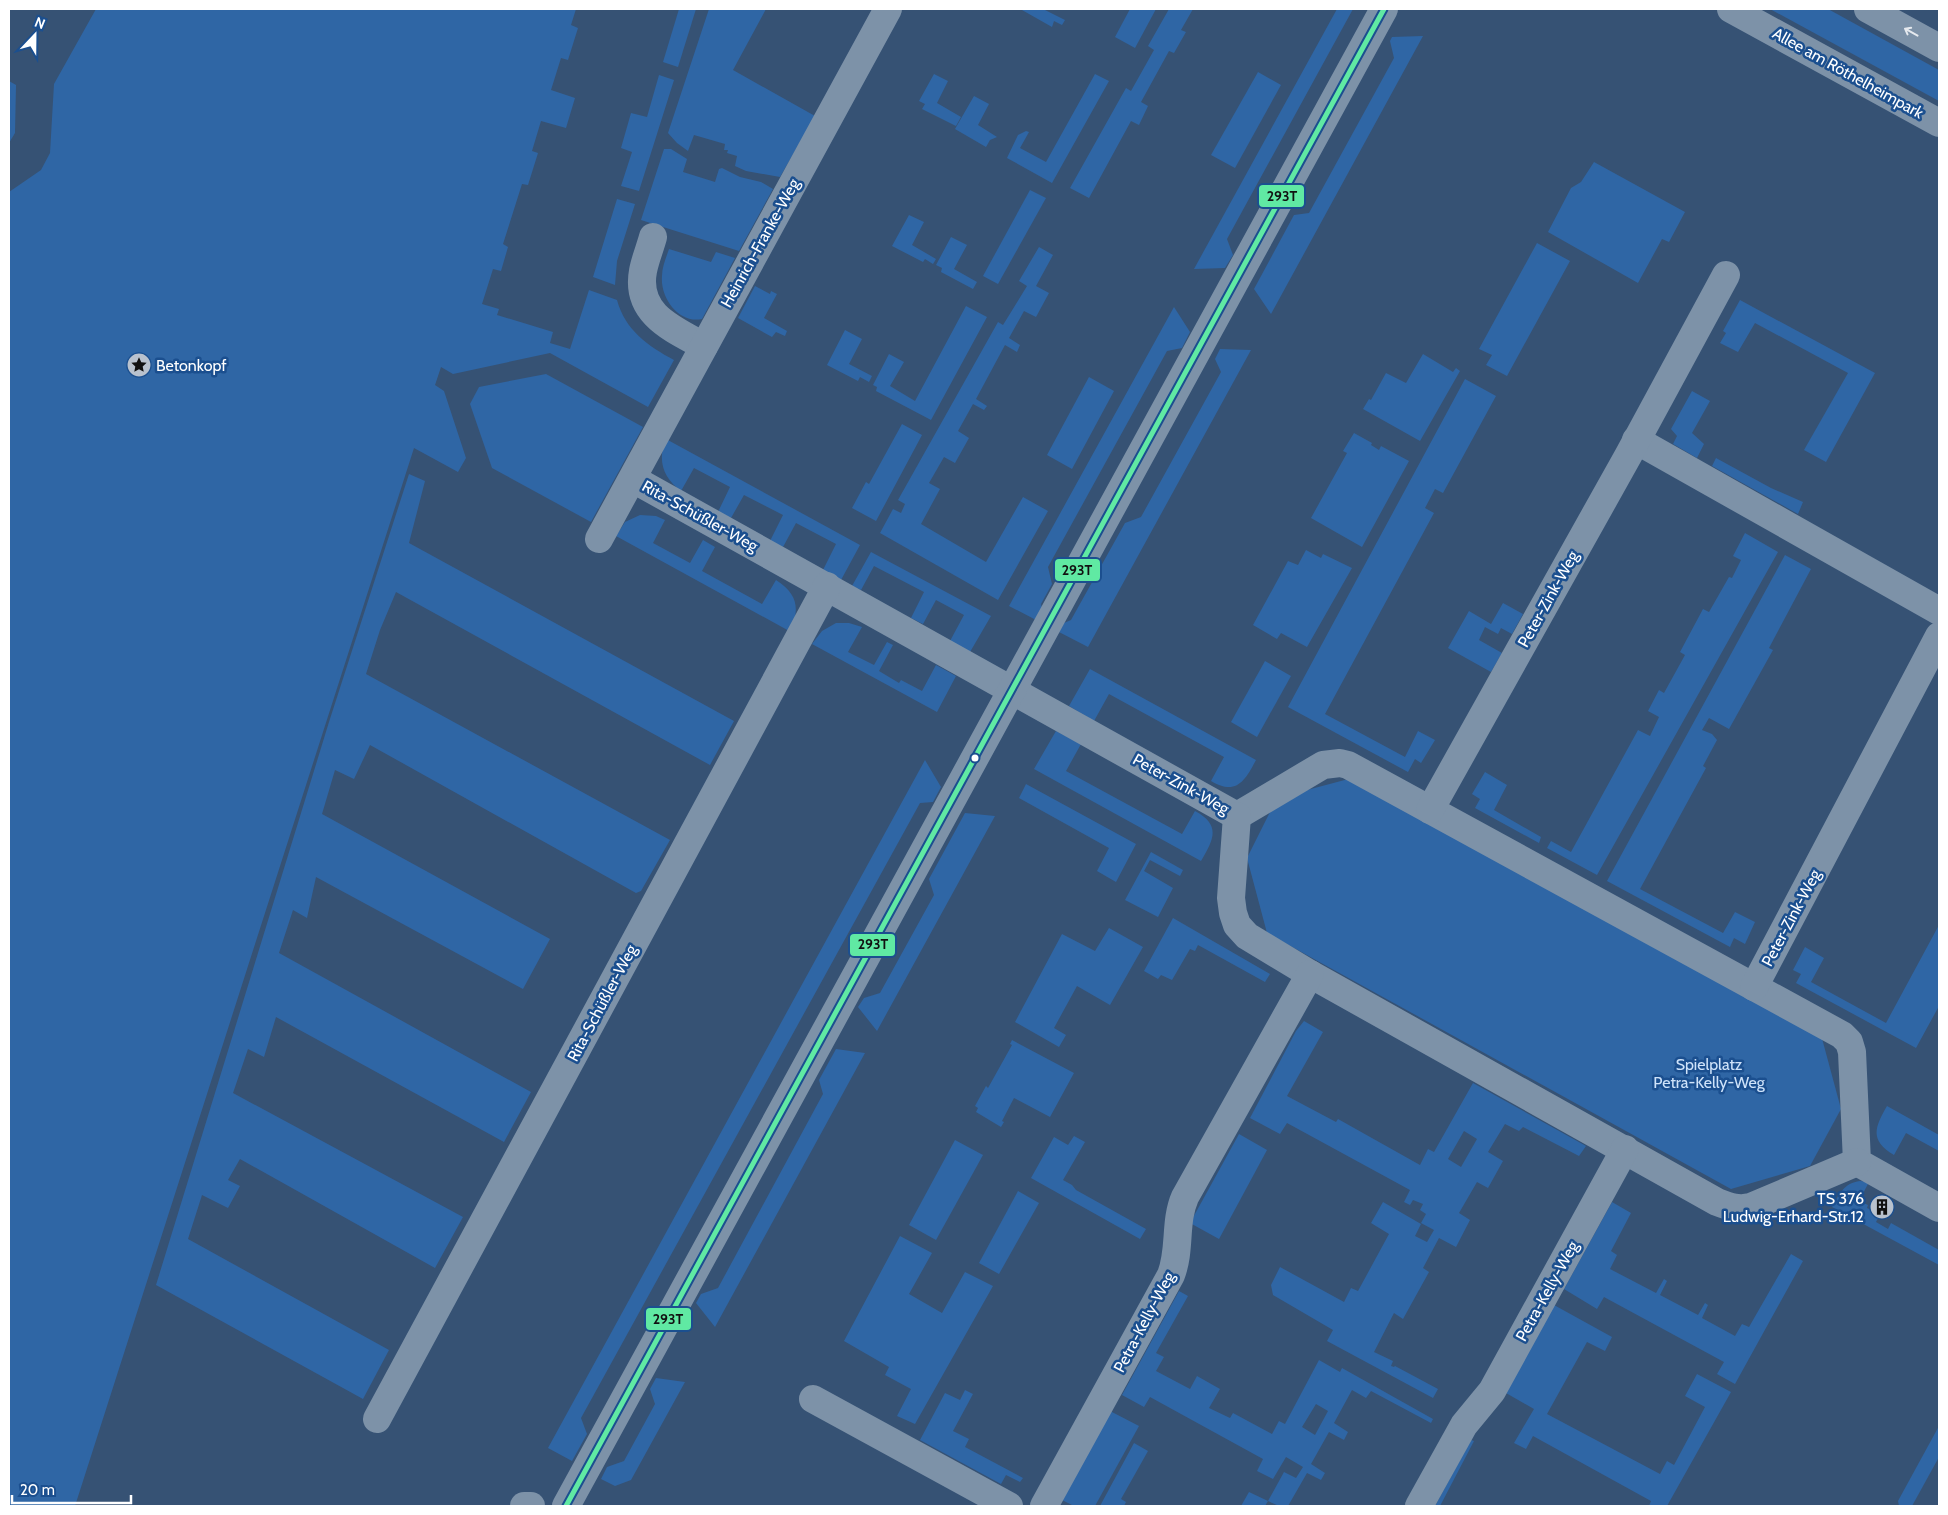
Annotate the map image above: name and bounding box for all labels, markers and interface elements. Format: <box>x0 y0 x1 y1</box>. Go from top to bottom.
north arrow <box>10 10 60 60</box>
text: N <box>32 13 48 33</box>
street label: Allee am Röthelheimpark <box>1769 24 1928 123</box>
one-way arrow <box>1903 27 1918 37</box>
street label: Heinrich-Franke-Weg <box>717 174 804 311</box>
line badge: 293T <box>1258 184 1305 208</box>
text: 293T <box>1267 187 1298 205</box>
place icon: Betonkopf <box>126 352 152 378</box>
place label: Betonkopf <box>156 356 227 375</box>
street label: Rita-Schüßler-Weg <box>639 476 762 556</box>
street label: Peter-Zink-Weg <box>1514 547 1583 650</box>
line badge: 293T <box>1054 558 1101 582</box>
text: 293T <box>1062 561 1093 579</box>
street label: Peter-Zink-Weg <box>1130 750 1233 819</box>
unlabelled marker <box>970 753 980 763</box>
street label: Peter-Zink-Weg <box>1757 865 1825 970</box>
line badge: 293T <box>849 933 896 957</box>
text: 293T <box>858 935 889 953</box>
street label: Rita-Schüßler-Weg <box>563 941 641 1065</box>
park label: Spielplatz Petra-Kelly-Weg <box>1653 1055 1766 1092</box>
place label: TS 376 Ludwig-Erhard-Str.12 <box>1723 1189 1864 1226</box>
building icon: TS 376 Ludwig-Erhard-Str.12 <box>1869 1194 1895 1220</box>
street label: Petra-Kelly-Weg <box>1512 1237 1583 1344</box>
street label: Petra-Kelly-Weg <box>1109 1267 1179 1376</box>
line badge: 293T <box>645 1307 692 1331</box>
text: 293T <box>653 1310 684 1328</box>
scale bar <box>12 1472 131 1504</box>
text: 20 m <box>20 1481 55 1499</box>

